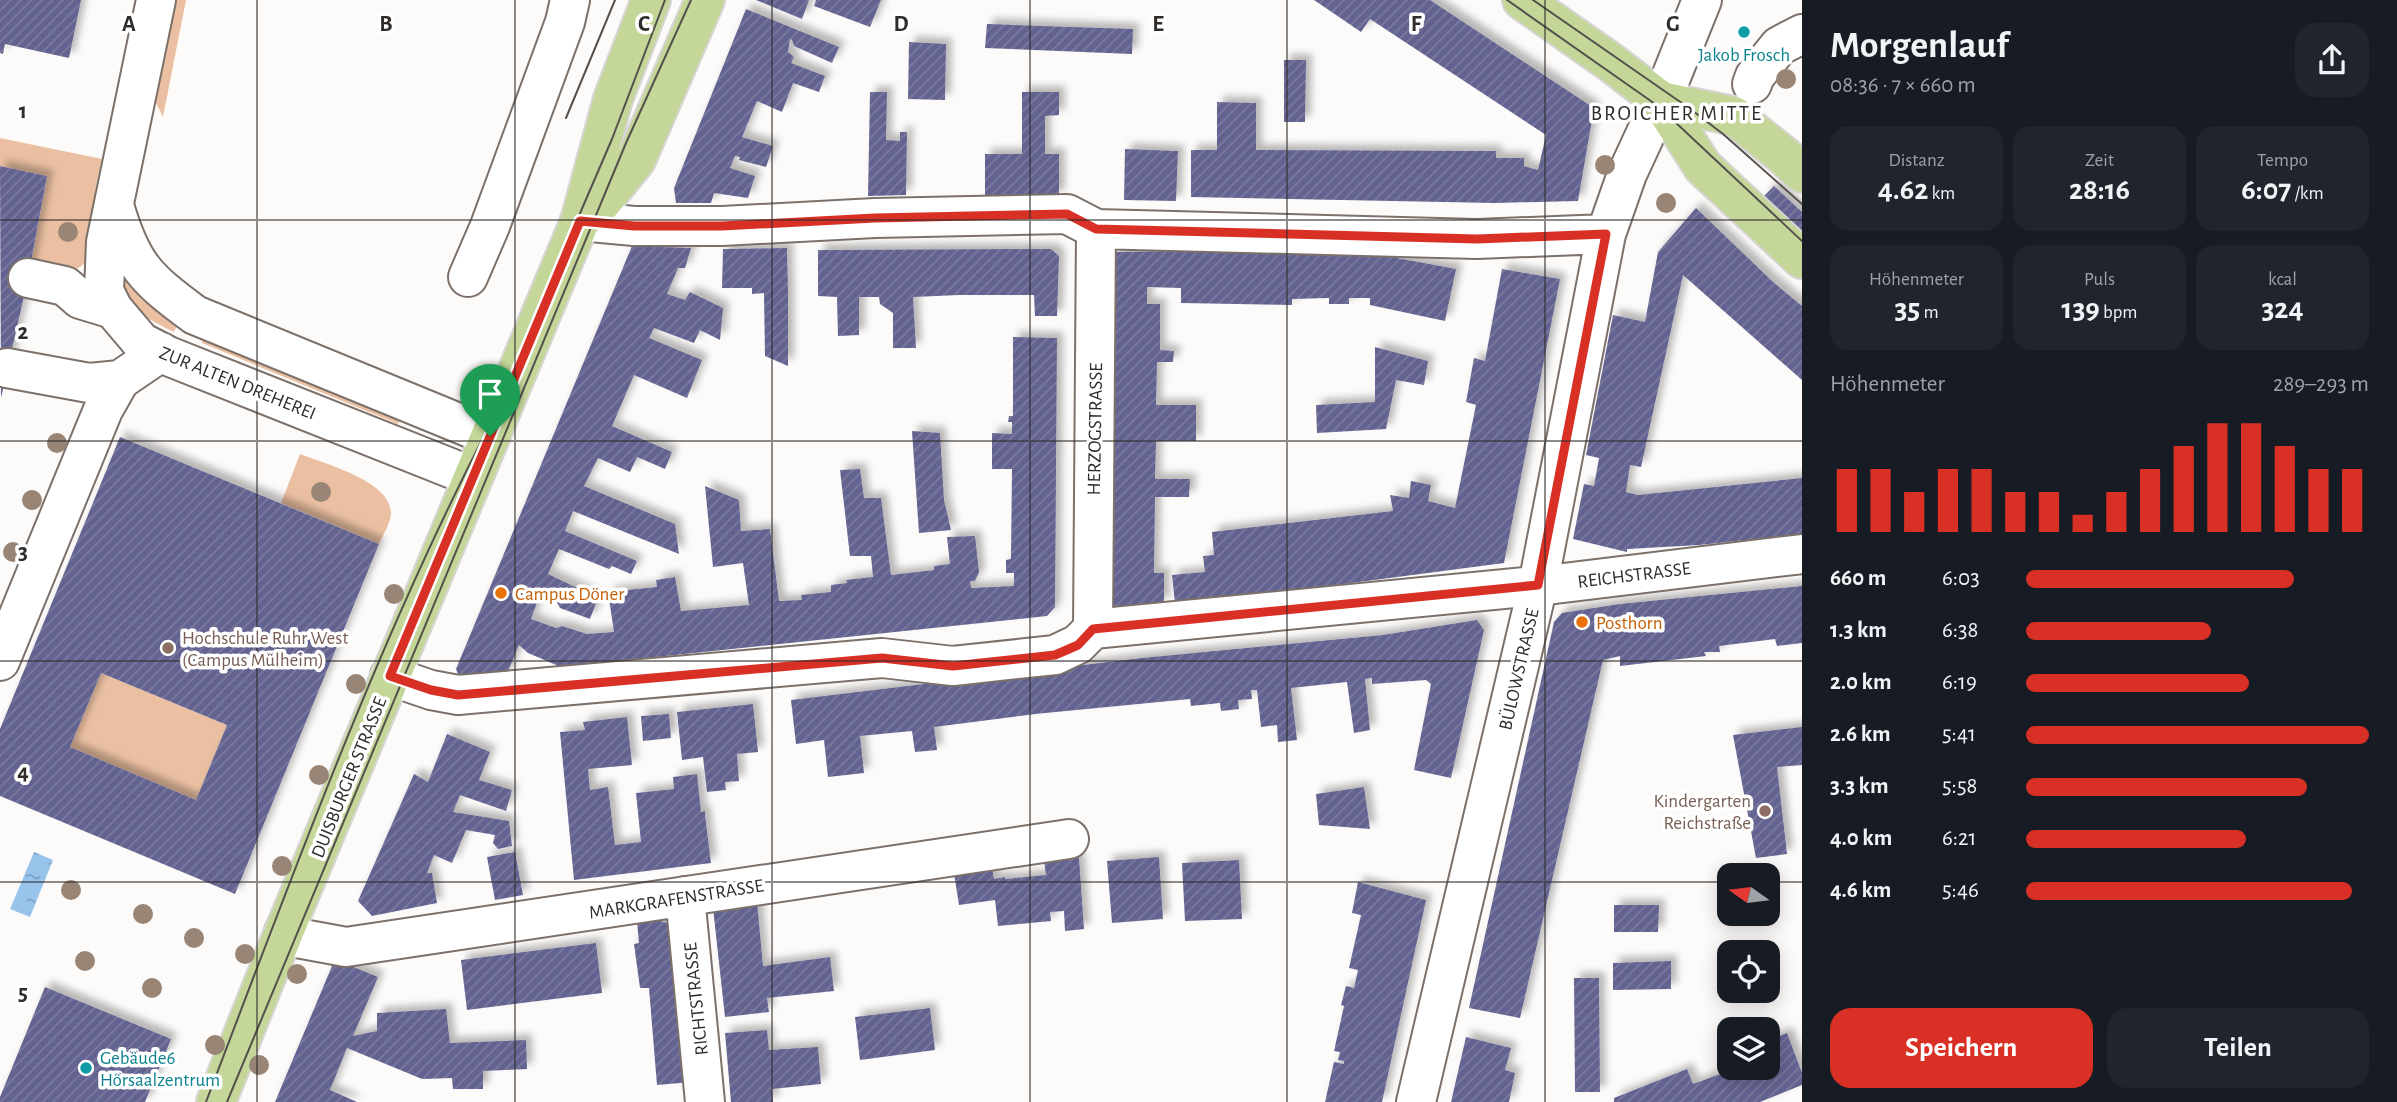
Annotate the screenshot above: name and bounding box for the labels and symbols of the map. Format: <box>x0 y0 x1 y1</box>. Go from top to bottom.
text: A <box>122 13 136 36</box>
text: B <box>379 13 393 36</box>
text: C <box>638 13 650 36</box>
text: D <box>893 13 909 36</box>
text: E <box>1152 13 1164 36</box>
text: F <box>1411 13 1422 36</box>
text: G <box>1666 13 1680 36</box>
marker: Jakob Frosch <box>1736 24 1752 40</box>
place label: Jakob Frosch <box>1698 46 1790 65</box>
text: 1 <box>19 100 27 123</box>
district label: BROICHER MITTE <box>1591 103 1763 124</box>
text: 2 <box>18 321 29 344</box>
street label: ZUR ALTEN DREHEREI <box>156 343 318 423</box>
street label: HERZOGSTRASSE <box>1085 362 1106 496</box>
pin <box>460 364 520 436</box>
text: 3 <box>18 541 28 564</box>
street label: REICHSTRASSE <box>1576 559 1692 592</box>
marker: Campus Döner <box>493 585 509 601</box>
place label: Campus Döner <box>515 585 624 604</box>
street label: BÜLOWSTRASSE <box>1495 606 1543 732</box>
marker: Posthorn <box>1574 614 1590 630</box>
place label: Posthorn <box>1596 614 1662 633</box>
place label: Hochschule Ruhr West (Campus Mülheim) <box>182 629 348 670</box>
marker: Hochschule Ruhr West (Campus Mülheim) <box>160 640 176 656</box>
street label: DUISBURGER STRASSE <box>308 694 390 861</box>
text: 4 <box>17 761 29 784</box>
place label: Kindergarten Reichstraße <box>1653 792 1751 833</box>
marker: Kindergarten Reichstraße <box>1757 803 1773 819</box>
north arrow <box>1717 863 1780 926</box>
street label: MARKGRAFENSTRASSE <box>588 876 765 923</box>
street label: RICHTSTRASSE <box>681 941 712 1056</box>
text: 5 <box>18 982 28 1005</box>
place label: Gebäude6 Hörsaalzentrum <box>100 1049 220 1090</box>
marker: Gebäude6 Hörsaalzentrum <box>78 1060 94 1076</box>

